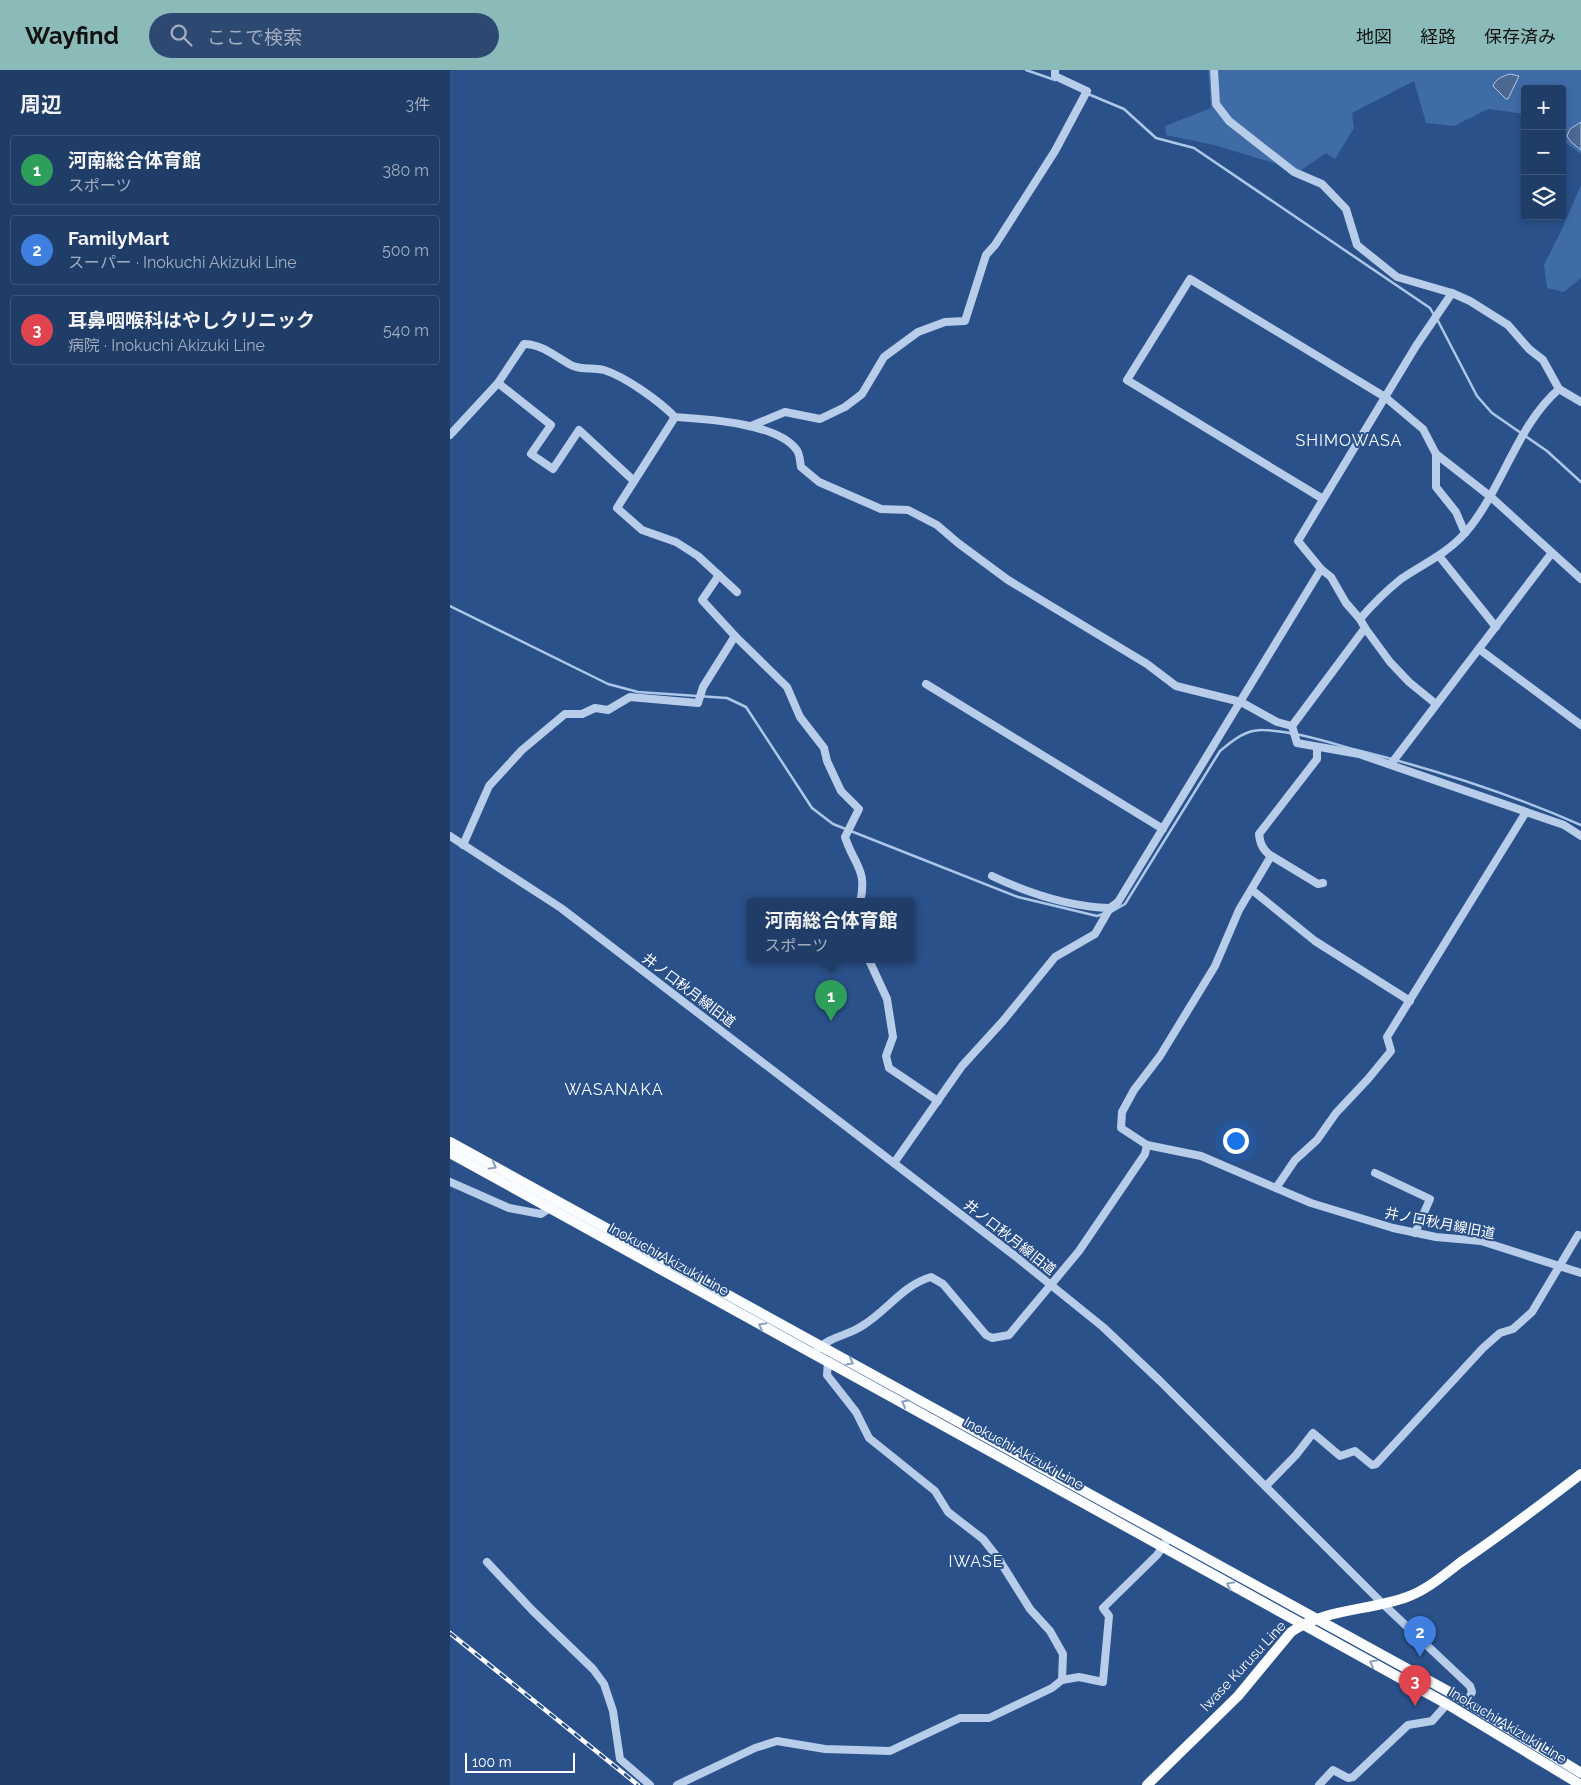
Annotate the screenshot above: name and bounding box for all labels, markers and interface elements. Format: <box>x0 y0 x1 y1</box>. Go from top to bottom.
search box <box>149 13 499 58</box>
text: Wayfind <box>25 21 119 50</box>
icon: search <box>167 21 195 49</box>
text: ここで検索 <box>207 26 302 48</box>
text: 地図 <box>1356 26 1392 47</box>
text: 経路 <box>1420 26 1456 47</box>
text: 保存済み <box>1484 26 1556 47</box>
map controls <box>1521 85 1566 220</box>
button: + <box>1521 85 1566 130</box>
text: 周辺 <box>20 92 62 117</box>
text: 3件 <box>405 95 430 114</box>
button: − <box>1521 130 1566 175</box>
text: 河南総合体育館 <box>68 149 201 171</box>
text: 1 <box>33 161 41 180</box>
text: 380 m <box>382 161 429 180</box>
button: layers <box>1521 175 1566 220</box>
text: スポーツ <box>68 176 132 195</box>
text: FamilyMart <box>68 227 169 249</box>
text: 2 <box>32 241 42 260</box>
text: 500 m <box>382 241 429 260</box>
text: スーパー · Inokuchi Akizuki Line <box>68 253 297 272</box>
text: 耳鼻咽喉科はやしクリニック <box>68 309 315 331</box>
text: 3 <box>33 321 41 340</box>
text: 540 m <box>383 321 429 340</box>
text: 病院 · Inokuchi Akizuki Line <box>68 336 265 355</box>
district label: SHIMOWASA <box>1296 431 1402 450</box>
popup <box>747 898 915 963</box>
text: 河南総合体育館 <box>764 909 898 931</box>
text: スポーツ <box>764 936 828 955</box>
street label: 井ノ口秋月線旧道 <box>639 950 739 1030</box>
pin: 1 <box>815 980 847 1021</box>
district label: WASANAKA <box>564 1080 664 1099</box>
your location <box>1223 1128 1249 1154</box>
one-way arrow <box>487 1159 496 1169</box>
street label: 井ノ口秋月線旧道 <box>961 1196 1059 1278</box>
street label: 井ノ口秋月線旧道 <box>1384 1204 1496 1242</box>
street label: Inokuchi Akizuki Line <box>606 1219 732 1299</box>
one-way arrow <box>758 1323 767 1333</box>
one-way arrow <box>845 1355 854 1365</box>
one-way arrow <box>901 1399 910 1409</box>
street label: Inokuchi Akizuki Line <box>961 1413 1087 1493</box>
district label: IWASE <box>949 1552 1003 1571</box>
one-way arrow <box>1227 1581 1236 1591</box>
pin: 2 <box>1404 1616 1436 1657</box>
street label: Iwase Kurusu Line <box>1197 1618 1289 1714</box>
one-way arrow <box>1369 1659 1378 1669</box>
pin: 3 <box>1399 1665 1431 1706</box>
street label: Inokuchi Akizuki Line <box>1446 1684 1570 1766</box>
scale bar <box>465 1750 575 1773</box>
text: 100 m <box>472 1754 512 1770</box>

